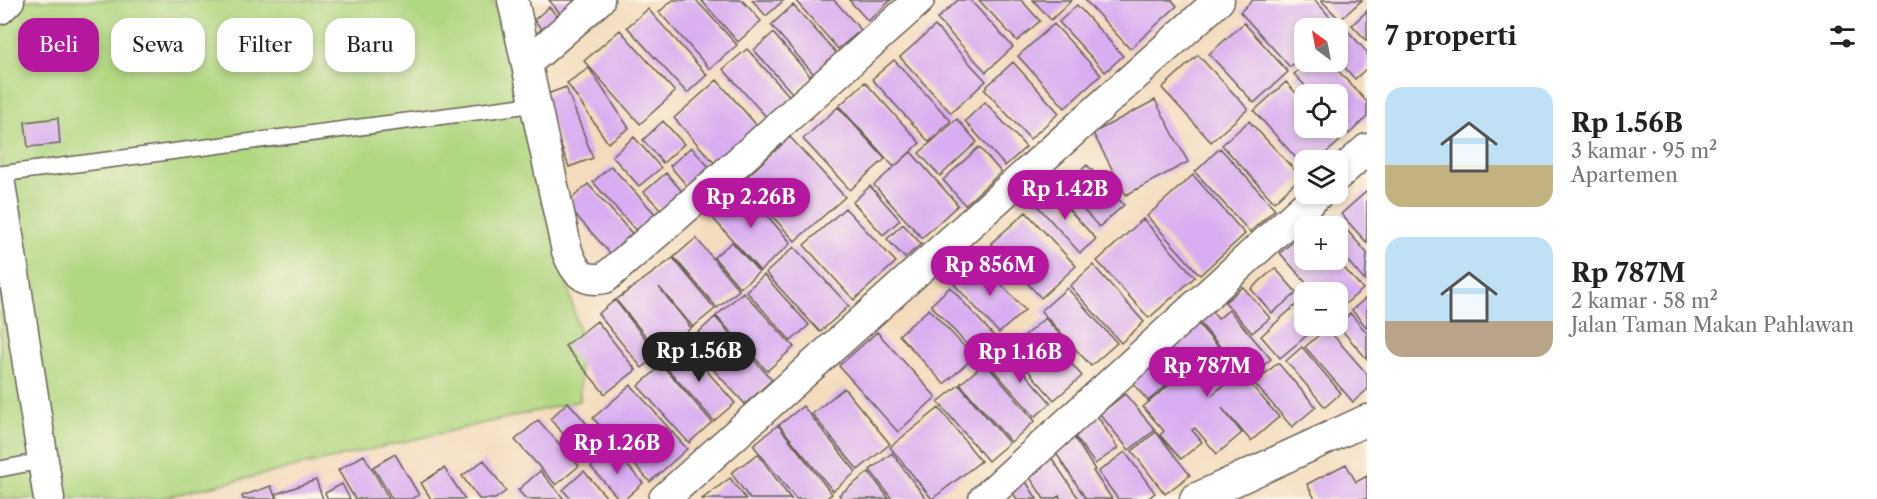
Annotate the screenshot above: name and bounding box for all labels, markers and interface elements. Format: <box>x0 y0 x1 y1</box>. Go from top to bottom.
chip: Beli <box>18 18 99 72</box>
chip: Sewa <box>111 18 205 72</box>
chip: Filter <box>217 18 313 72</box>
chip: Baru <box>325 18 415 72</box>
north arrow <box>1294 18 1348 72</box>
map controls <box>1294 18 1348 336</box>
text: 7 properti <box>1385 20 1517 52</box>
icon: filters <box>1826 20 1859 53</box>
button: locate <box>1294 84 1348 138</box>
text: Rp 1.56B <box>1571 107 1683 139</box>
icon: home <box>1433 111 1505 183</box>
text: 3 kamar · 95 m² <box>1571 139 1717 163</box>
button: layers <box>1294 150 1348 204</box>
text: Apartemen <box>1571 163 1678 187</box>
pin: Rp 1.42B <box>1003 170 1127 221</box>
text: Rp 1.42B <box>1022 177 1108 201</box>
pin: Rp 2.26B <box>689 178 813 229</box>
text: Rp 2.26B <box>706 185 796 209</box>
button: + <box>1294 216 1348 270</box>
pin: Rp 856M <box>935 246 1045 297</box>
text: Rp 856M <box>945 253 1035 277</box>
text: Rp 787M <box>1571 257 1686 289</box>
icon: home <box>1433 261 1505 333</box>
button: − <box>1294 282 1348 336</box>
text: 2 kamar · 58 m² <box>1571 289 1718 313</box>
text: Jalan Taman Makan Pahlawan <box>1571 313 1854 337</box>
pin: Rp 1.56B <box>637 332 761 383</box>
pin: Rp 1.16B <box>958 333 1082 384</box>
text: Rp 1.56B <box>656 339 742 363</box>
text: Rp 1.16B <box>978 340 1062 364</box>
pin: Rp 787M <box>1152 347 1262 398</box>
text: Rp 787M <box>1163 354 1251 378</box>
pin: Rp 1.26B <box>555 424 679 475</box>
text: Rp 1.26B <box>574 431 660 455</box>

